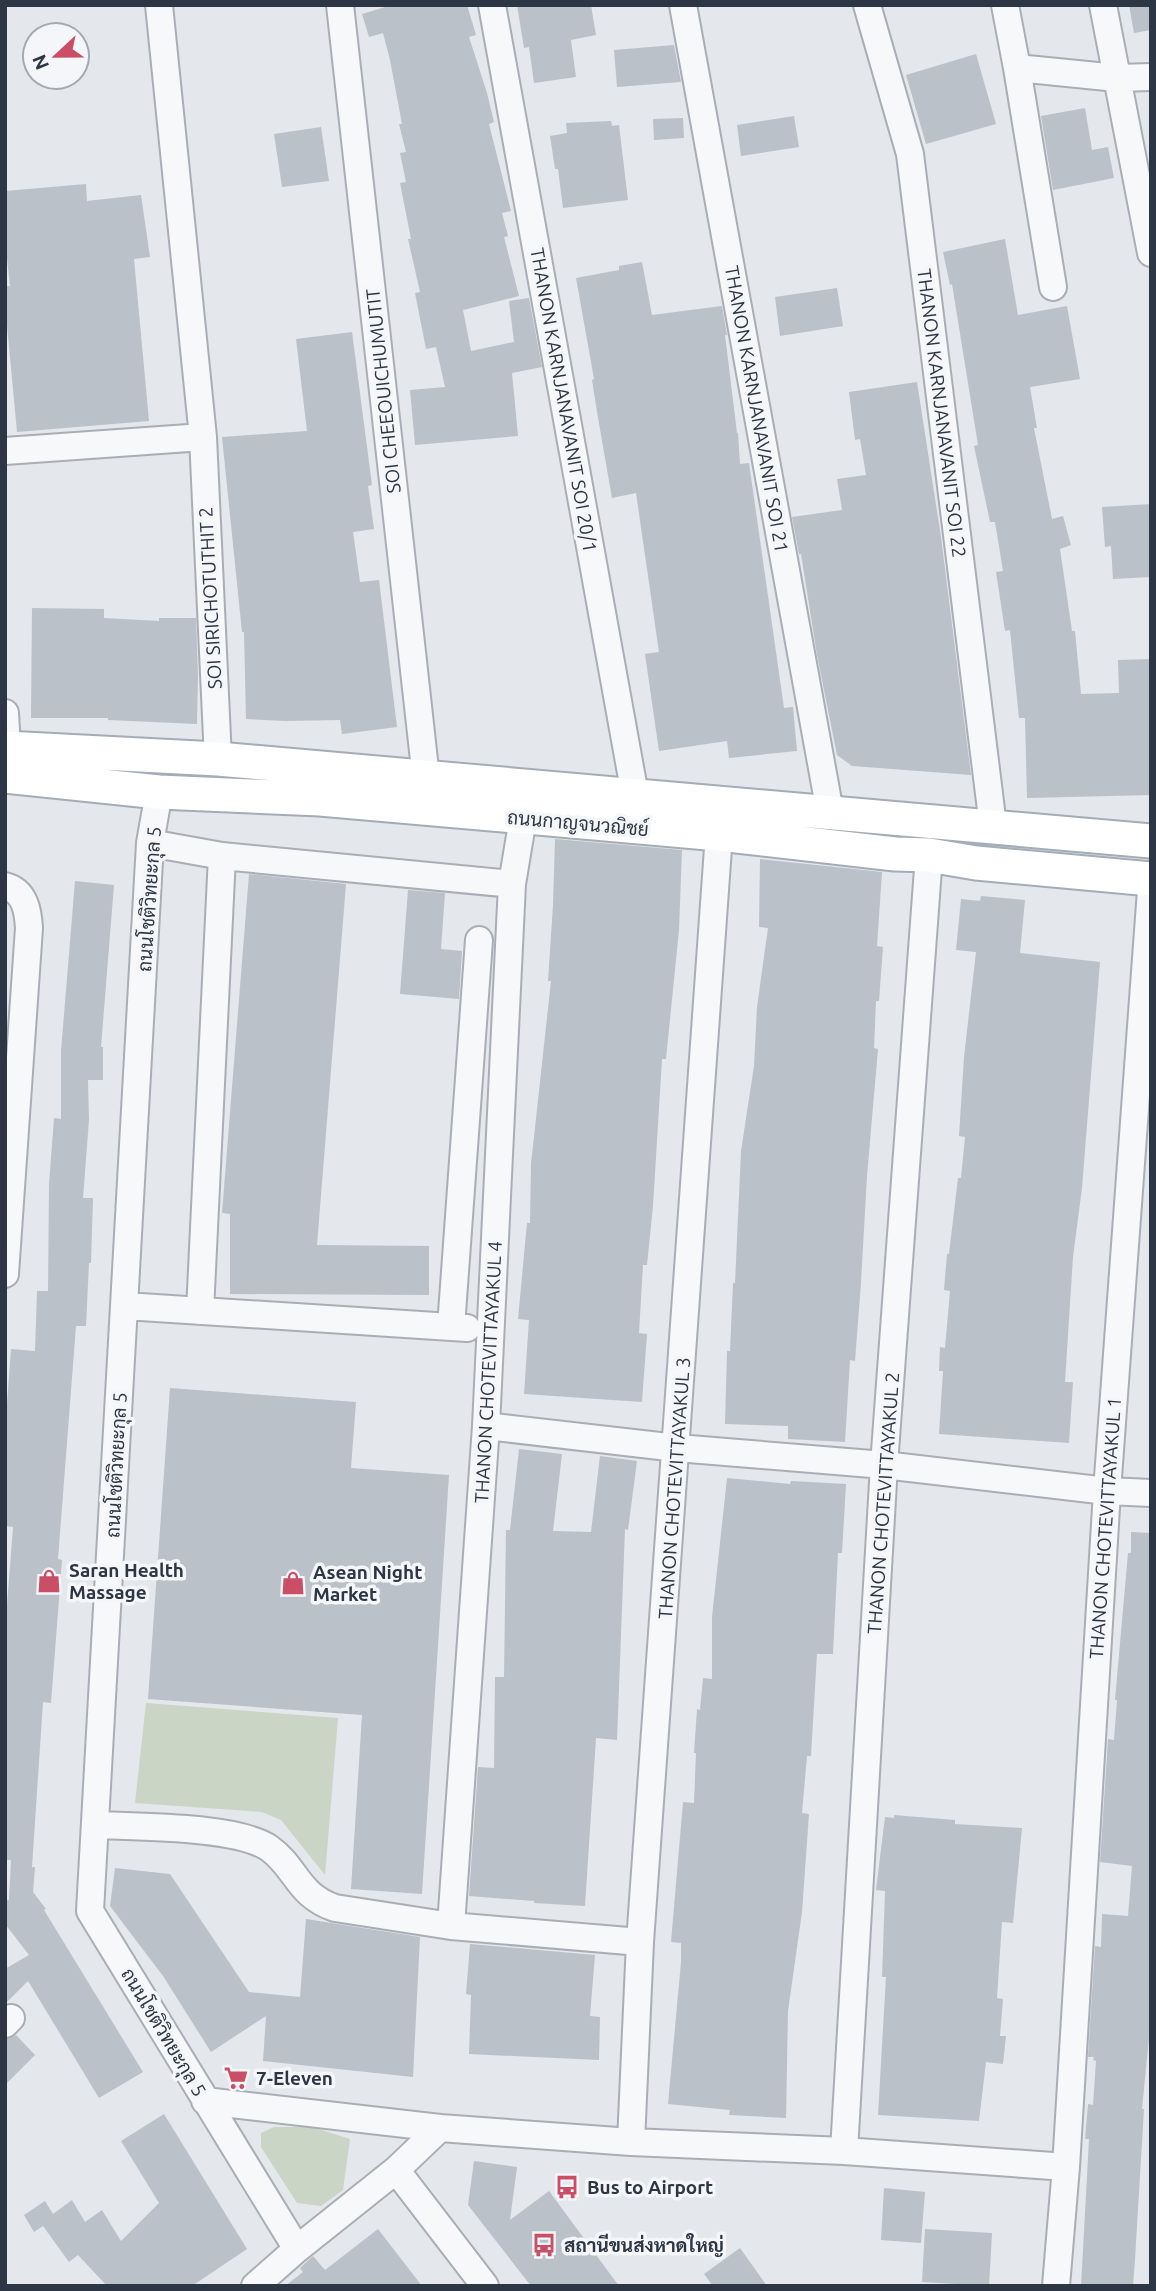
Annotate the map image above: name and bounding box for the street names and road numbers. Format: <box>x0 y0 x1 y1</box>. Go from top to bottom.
street label: THANON KARNJANAVANIT SOI 20/1 <box>526 246 602 554</box>
street label: THANON KARNJANAVANIT SOI 21 <box>721 264 793 554</box>
street label: THANON KARNJANAVANIT SOI 22 <box>913 267 971 559</box>
street label: SOI CHEEOUICHUMUTIT <box>361 287 405 494</box>
street label: SOI SIRICHOTUTHIT 2 <box>194 506 226 690</box>
street label: ถนนกาญจนวณิชย์ <box>506 805 650 841</box>
street label: ถนนโชติวิทยะกุล 5 <box>132 825 167 973</box>
street label: THANON CHOTEVITTAYAKUL 4 <box>470 1240 506 1504</box>
street label: THANON CHOTEVITTAYAKUL 3 <box>654 1356 694 1620</box>
street label: THANON CHOTEVITTAYAKUL 2 <box>863 1371 903 1635</box>
street label: ถนนโชติวิทยะกุล 5 <box>100 1392 133 1538</box>
street label: THANON CHOTEVITTAYAKUL 1 <box>1085 1396 1125 1660</box>
street label: ถนนโชติวิทยะกุล 5 <box>115 1963 212 2101</box>

